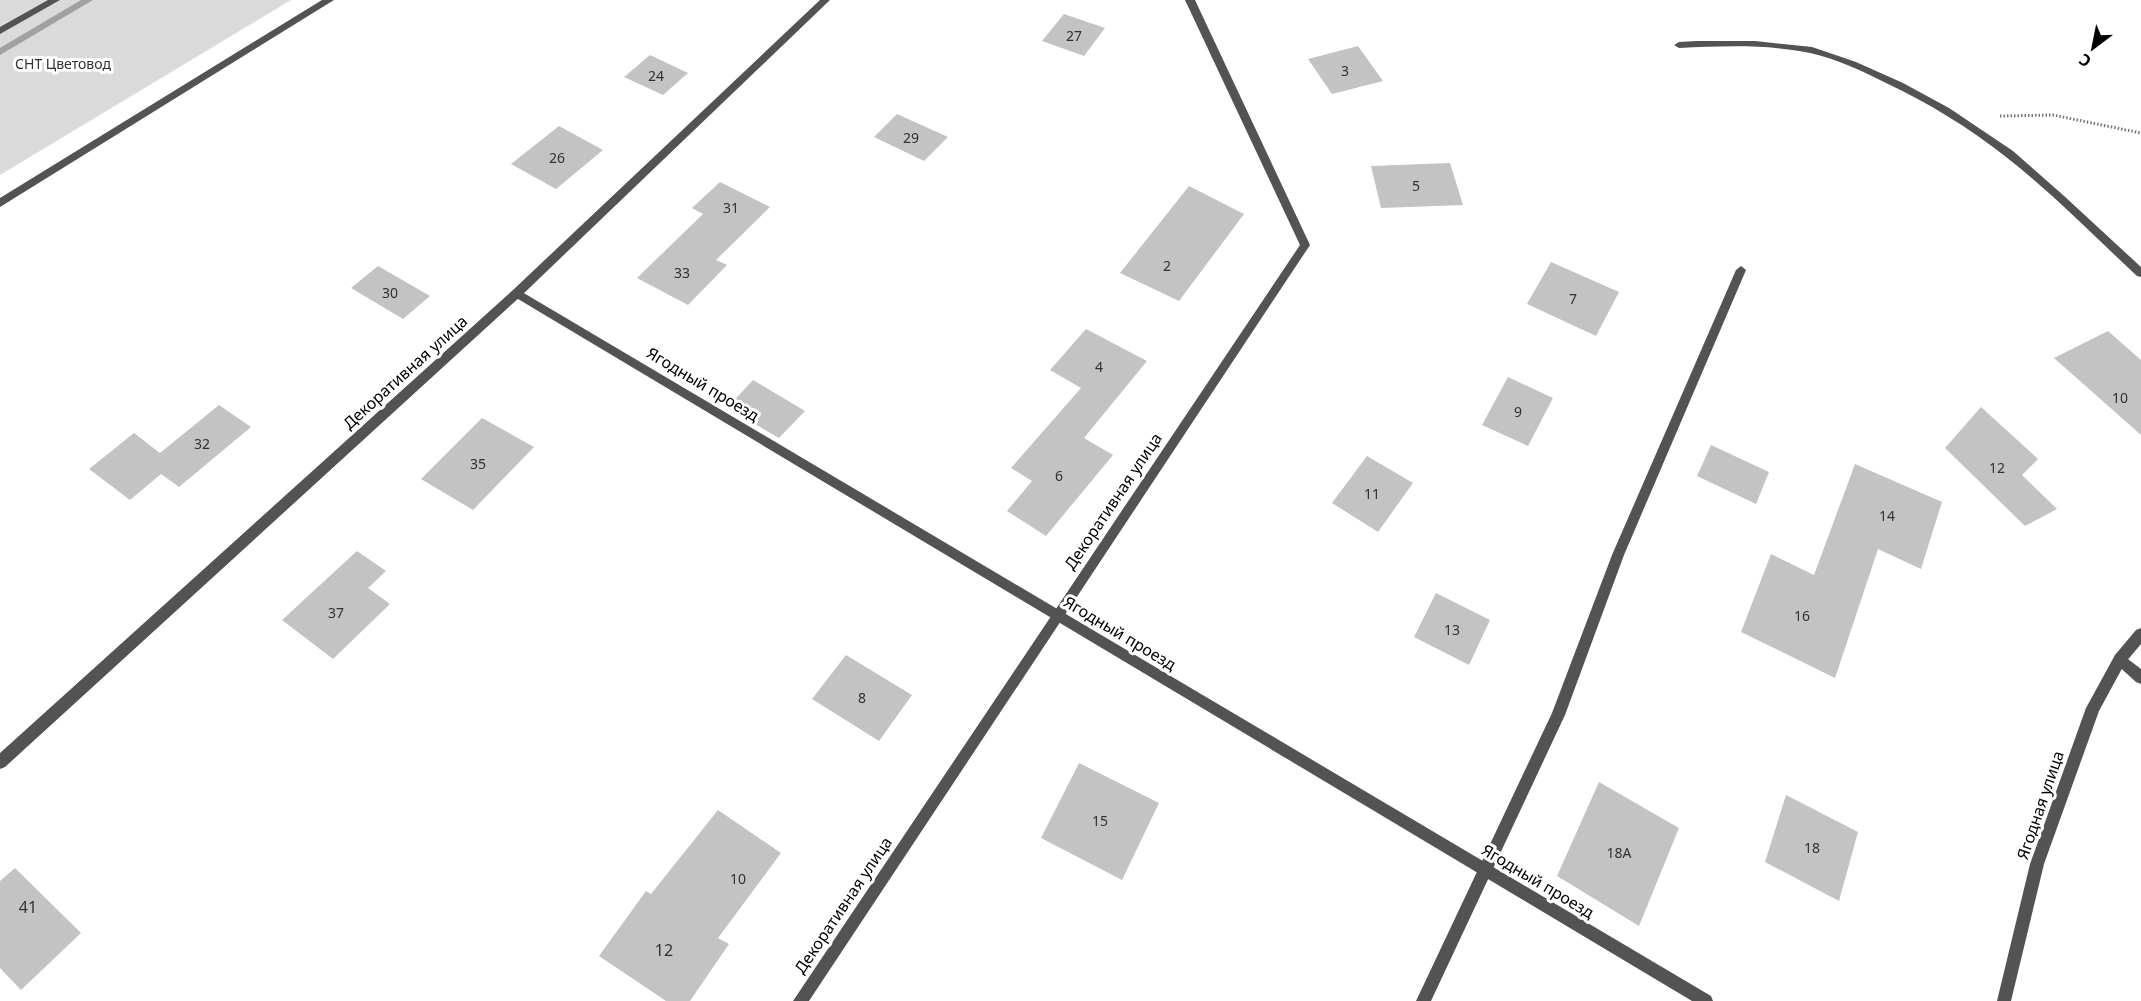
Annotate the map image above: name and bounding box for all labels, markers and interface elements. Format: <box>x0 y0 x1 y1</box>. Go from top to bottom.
north arrow <box>2063 18 2123 78</box>
house number: 27 <box>1066 26 1082 45</box>
text: С <box>2075 49 2095 73</box>
park label: СНТ Цветовод <box>15 54 111 73</box>
house number: 3 <box>1341 61 1349 80</box>
house number: 24 <box>648 66 664 85</box>
house number: 29 <box>903 128 919 147</box>
house number: 26 <box>549 148 565 167</box>
house number: 5 <box>1412 176 1420 195</box>
house number: 31 <box>723 198 739 217</box>
house number: 2 <box>1163 256 1171 275</box>
house number: 33 <box>674 263 690 282</box>
house number: 30 <box>382 283 398 302</box>
house number: 7 <box>1569 289 1577 308</box>
street label: Декоративная улица <box>338 310 472 434</box>
street label: Ягодный проезд <box>643 342 764 426</box>
house number: 4 <box>1095 357 1103 376</box>
house number: 10 <box>2112 388 2128 407</box>
house number: 9 <box>1514 402 1522 421</box>
street label: Декоративная улица <box>1059 428 1167 574</box>
house number: 32 <box>194 434 210 453</box>
house number: 35 <box>470 454 486 473</box>
house number: 12 <box>1989 458 2005 477</box>
house number: 6 <box>1055 466 1063 485</box>
house number: 11 <box>1364 484 1380 503</box>
house number: 14 <box>1879 506 1895 525</box>
street label: Ягодный проезд <box>1060 591 1181 675</box>
house number: 37 <box>328 603 344 622</box>
house number: 16 <box>1794 606 1810 625</box>
house number: 13 <box>1444 620 1460 639</box>
house number: 8 <box>858 688 866 707</box>
street label: Ягодная улица <box>2011 748 2069 862</box>
house number: 15 <box>1092 811 1108 830</box>
street label: Декоративная улица <box>789 832 897 978</box>
house number: 18 <box>1804 838 1820 857</box>
street label: Ягодный проезд <box>1478 839 1599 923</box>
house number: 18А <box>1607 843 1632 862</box>
house number: 10 <box>730 869 746 888</box>
house number: 41 <box>19 896 37 918</box>
house number: 12 <box>655 939 673 961</box>

